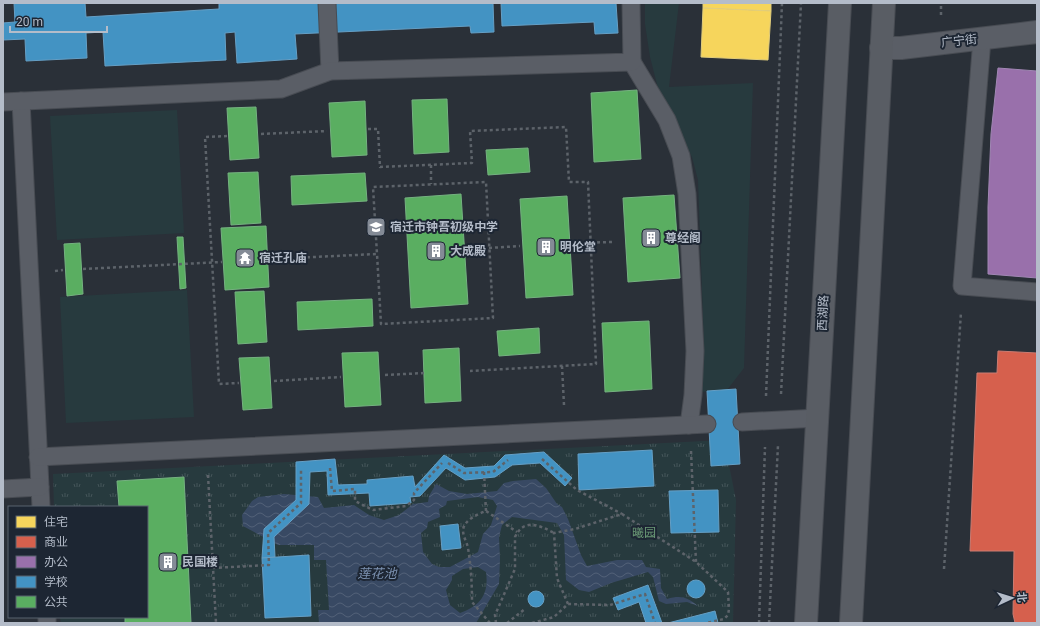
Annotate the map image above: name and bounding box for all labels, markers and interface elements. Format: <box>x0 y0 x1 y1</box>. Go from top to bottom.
scale bar <box>10 8 107 34</box>
text: 20 m <box>16 15 43 29</box>
street label: 广宁街 <box>940 32 978 50</box>
school or university icon: 宿迁市钟吾初级中学 <box>365 216 387 238</box>
place label: 宿迁市钟吾初级中学 <box>390 220 498 234</box>
building icon: 尊经阁 <box>640 227 662 249</box>
place label: 尊经阁 <box>665 231 701 245</box>
building icon: 明伦堂 <box>535 236 557 258</box>
building icon: 大成殿 <box>425 240 447 262</box>
place label: 明伦堂 <box>560 240 596 254</box>
place label: 大成殿 <box>450 244 486 258</box>
temple icon: 宿迁孔庙 <box>234 247 256 269</box>
place label: 宿迁孔庙 <box>259 251 307 265</box>
street label: 西湖路 <box>815 295 831 331</box>
legend <box>8 506 148 618</box>
text: 住宅 <box>44 515 68 529</box>
park label: 曦园 <box>632 526 656 540</box>
text: 商业 <box>44 535 68 549</box>
building icon: 民国楼 <box>157 551 179 573</box>
text: 办公 <box>44 555 68 569</box>
place label: 民国楼 <box>182 555 218 569</box>
water label: 莲花池 <box>357 566 398 581</box>
text: 学校 <box>44 575 68 589</box>
north arrow <box>992 578 1032 618</box>
text: 北 <box>1015 591 1028 603</box>
text: 公共 <box>44 595 68 609</box>

